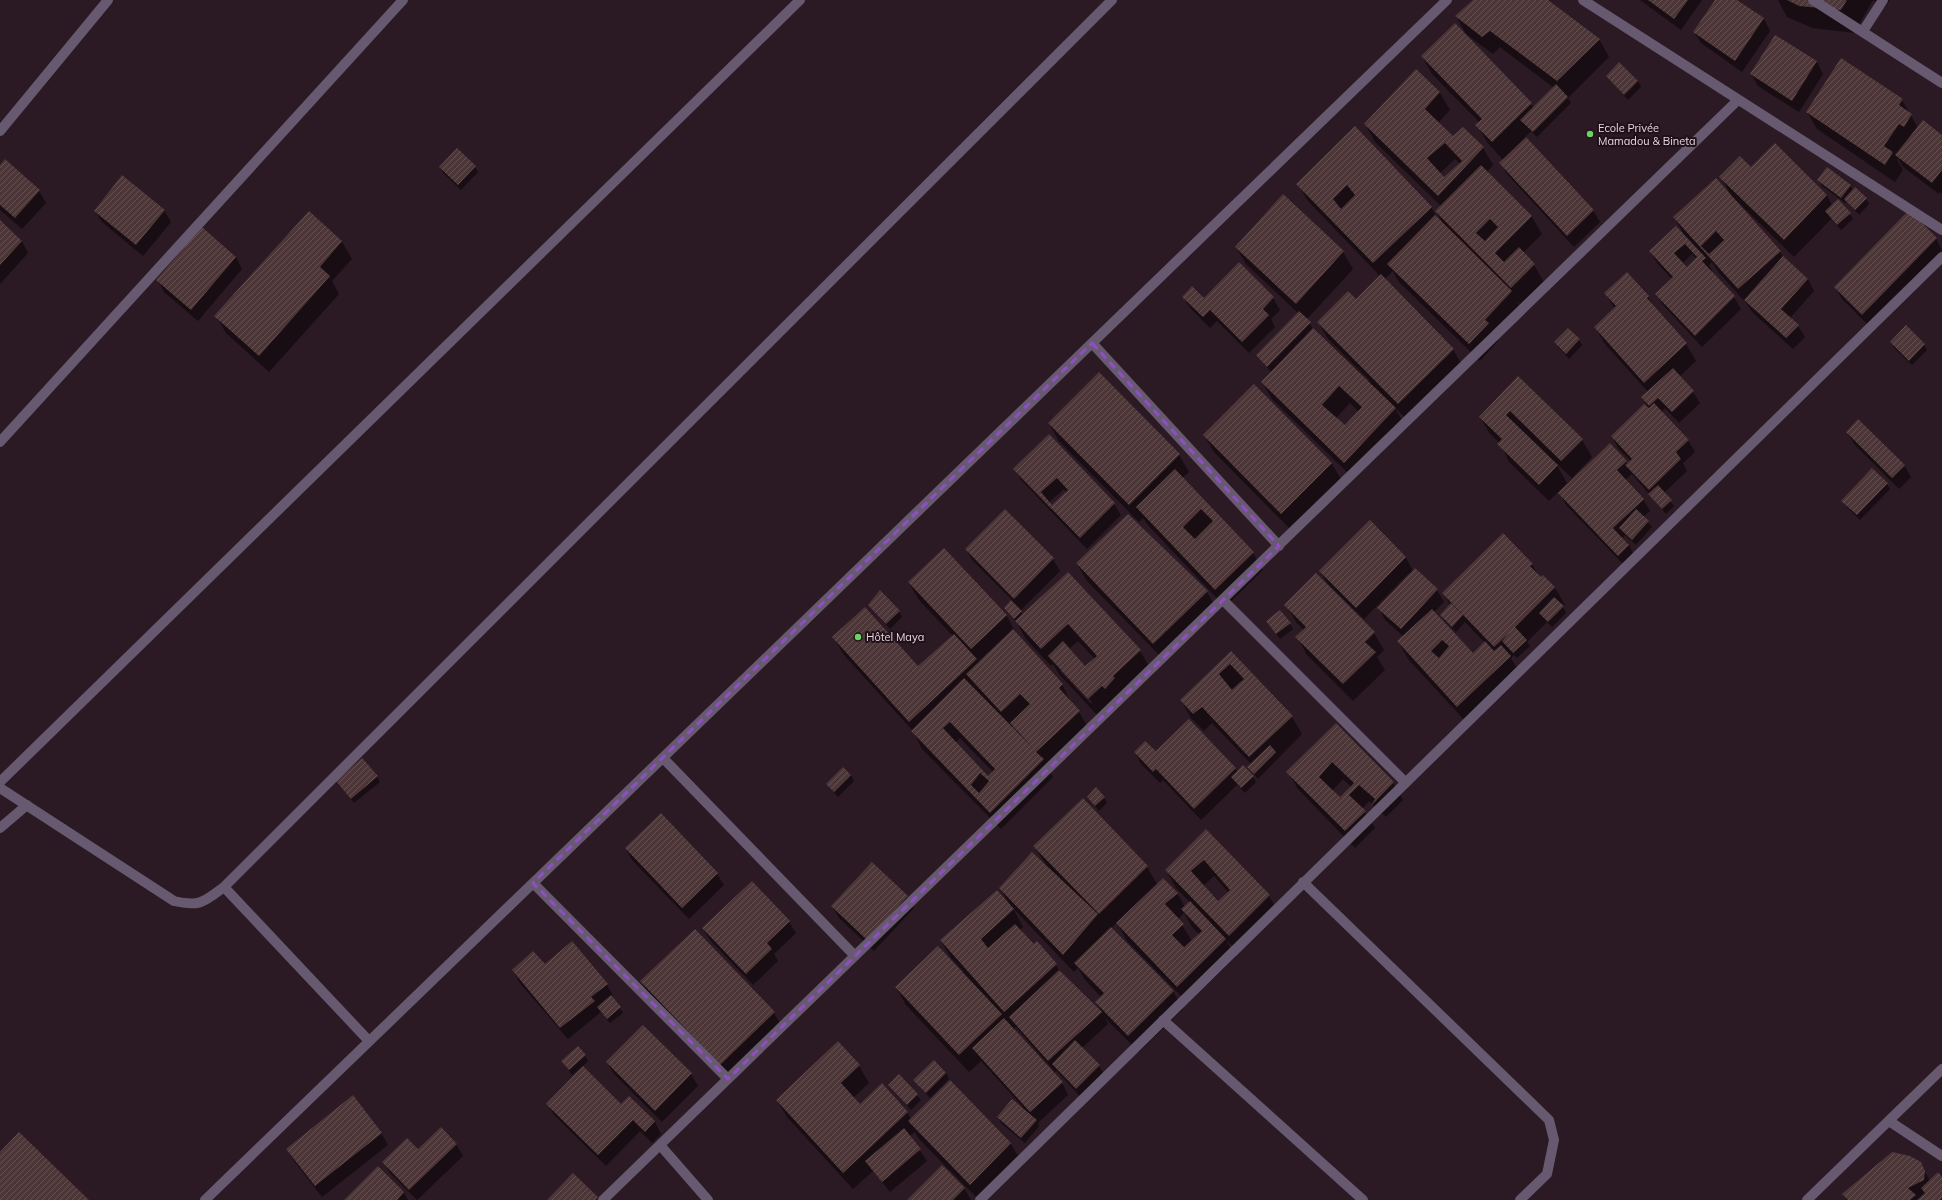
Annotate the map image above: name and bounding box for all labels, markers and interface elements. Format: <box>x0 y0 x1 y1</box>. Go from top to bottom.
place label: Ecole Privée Mamadou & Bineta <box>1598 121 1696 148</box>
marker: Ecole Privée Mamadou & Bineta <box>1585 129 1595 139</box>
place label: Hôtel Maya <box>866 630 924 644</box>
marker: Hôtel Maya <box>853 632 863 642</box>

